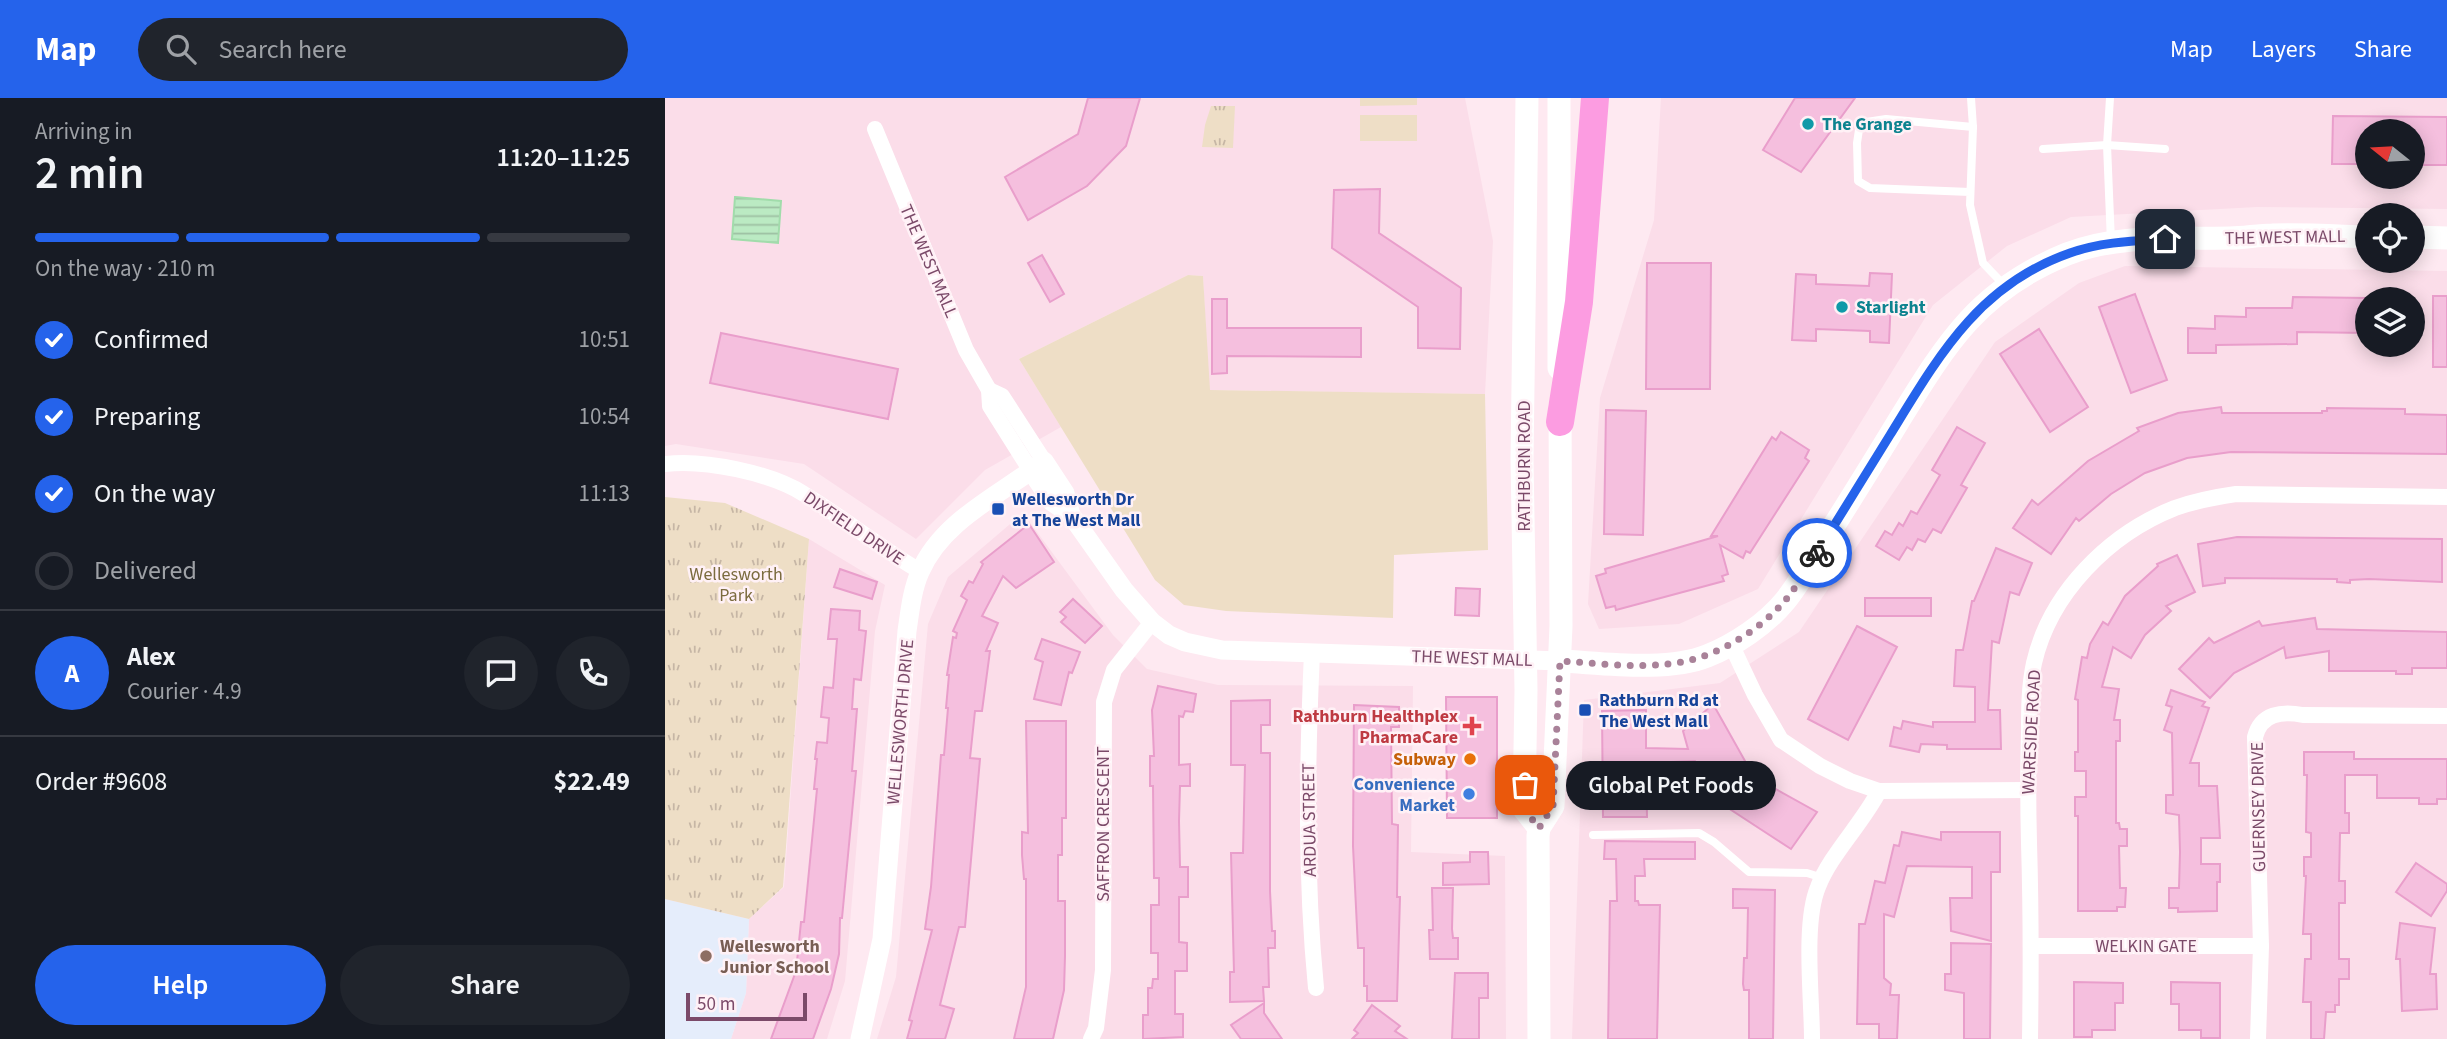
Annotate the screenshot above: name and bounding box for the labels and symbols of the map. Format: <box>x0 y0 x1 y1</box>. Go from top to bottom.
place label: The Grange <box>1822 112 1912 137</box>
marker: The Grange <box>1800 116 1816 132</box>
north arrow <box>2355 119 2425 189</box>
street label: THE WEST MALL <box>893 201 964 322</box>
pin <box>2135 209 2195 269</box>
street label: THE WEST MALL <box>2224 224 2346 251</box>
place label: Starlight <box>1856 295 1926 320</box>
marker: Starlight <box>1834 299 1850 315</box>
street label: RATHBURN ROAD <box>1512 401 1537 531</box>
street label: DIXFIELD DRIVE <box>798 486 909 571</box>
place label: Wellesworth Dr at The West Mall <box>1012 487 1140 533</box>
marker: Wellesworth Dr at The West Mall <box>990 501 1006 517</box>
courier <box>1782 518 1852 588</box>
park label: Wellesworth Park <box>689 562 783 608</box>
street label: WELLESWORTH DRIVE <box>881 638 920 806</box>
street label: THE WEST MALL <box>1411 644 1533 673</box>
street label: WARESIDE ROAD <box>2016 669 2047 795</box>
place label: Rathburn Rd at The West Mall <box>1599 688 1719 734</box>
marker: Rathburn Rd at The West Mall <box>1577 702 1593 718</box>
place label: Rathburn Healthplex PharmaCare <box>1292 704 1458 750</box>
marker: Rathburn Healthplex PharmaCare <box>1464 718 1480 734</box>
street label: GUERNSEY DRIVE <box>2245 742 2272 872</box>
street label: SAFFRON CRESCENT <box>1091 746 1116 902</box>
place label: Subway <box>1393 747 1457 772</box>
marker: Subway <box>1462 751 1478 767</box>
pin <box>1495 755 1555 815</box>
callout: Global Pet Foods <box>1567 760 1777 810</box>
street label: ARDUA STREET <box>1296 763 1323 877</box>
place label: Convenience Market <box>1354 772 1455 818</box>
marker: Convenience Market <box>1461 786 1477 802</box>
place label: Wellesworth Junior School <box>720 934 829 980</box>
street label: WELKIN GATE <box>2095 934 2197 959</box>
marker: Wellesworth Junior School <box>698 948 714 964</box>
scale bar <box>686 990 807 1022</box>

